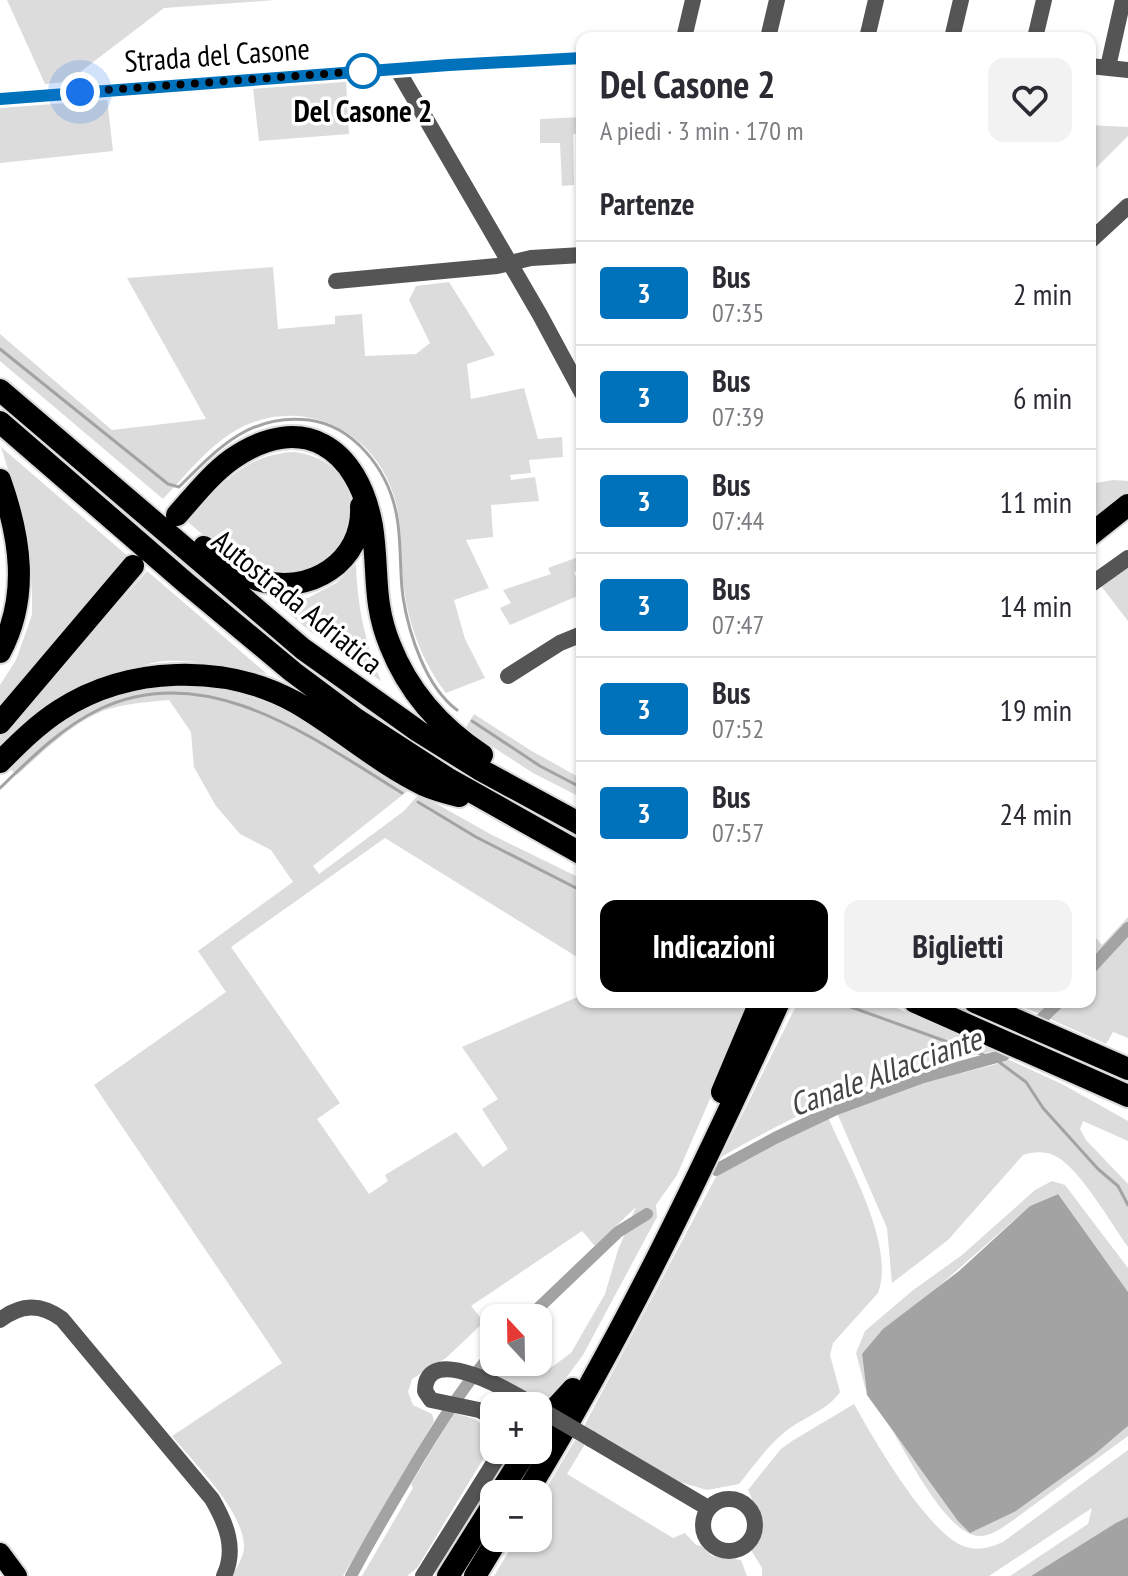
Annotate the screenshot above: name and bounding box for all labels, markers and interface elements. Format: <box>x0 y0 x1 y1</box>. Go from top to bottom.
street label: Strada del Casone <box>123 28 311 80</box>
marker: Del Casone 2 <box>346 54 380 88</box>
button: heart <box>988 58 1072 142</box>
text: Del Casone 2 <box>600 59 775 108</box>
your location <box>60 72 100 112</box>
place label: Del Casone 2 <box>294 91 432 130</box>
text: A piedi · 3 min · 170 m <box>600 114 803 147</box>
text: Partenze <box>600 184 695 223</box>
text: Bus <box>712 257 751 296</box>
text: 3 <box>637 274 651 311</box>
text: 2 min <box>1013 274 1072 313</box>
text: 07:35 <box>712 296 764 329</box>
text: Bus <box>712 361 751 400</box>
text: 3 <box>637 378 651 415</box>
text: 6 min <box>1013 378 1072 417</box>
text: 07:39 <box>712 400 764 433</box>
text: Bus <box>712 465 751 504</box>
text: 3 <box>637 482 651 519</box>
text: 11 min <box>999 482 1072 521</box>
text: 07:44 <box>712 504 764 537</box>
street label: Autostrada Adriatica <box>205 520 391 682</box>
text: Bus <box>712 569 751 608</box>
text: 3 <box>637 586 651 623</box>
text: 14 min <box>999 586 1072 625</box>
text: 07:47 <box>712 608 764 641</box>
text: Bus <box>712 673 751 712</box>
text: 3 <box>637 690 651 727</box>
text: 19 min <box>999 690 1072 729</box>
text: 07:52 <box>712 712 764 745</box>
text: Bus <box>712 777 751 816</box>
text: 3 <box>637 794 651 831</box>
text: 24 min <box>999 794 1072 833</box>
text: 07:57 <box>712 816 764 849</box>
button: Indicazioni <box>600 900 828 992</box>
button: Biglietti <box>844 900 1072 992</box>
water label: Canale Allacciante <box>783 1016 988 1125</box>
north arrow <box>480 1304 552 1376</box>
map controls <box>480 1304 552 1552</box>
button: + <box>480 1392 552 1464</box>
button: − <box>480 1480 552 1552</box>

